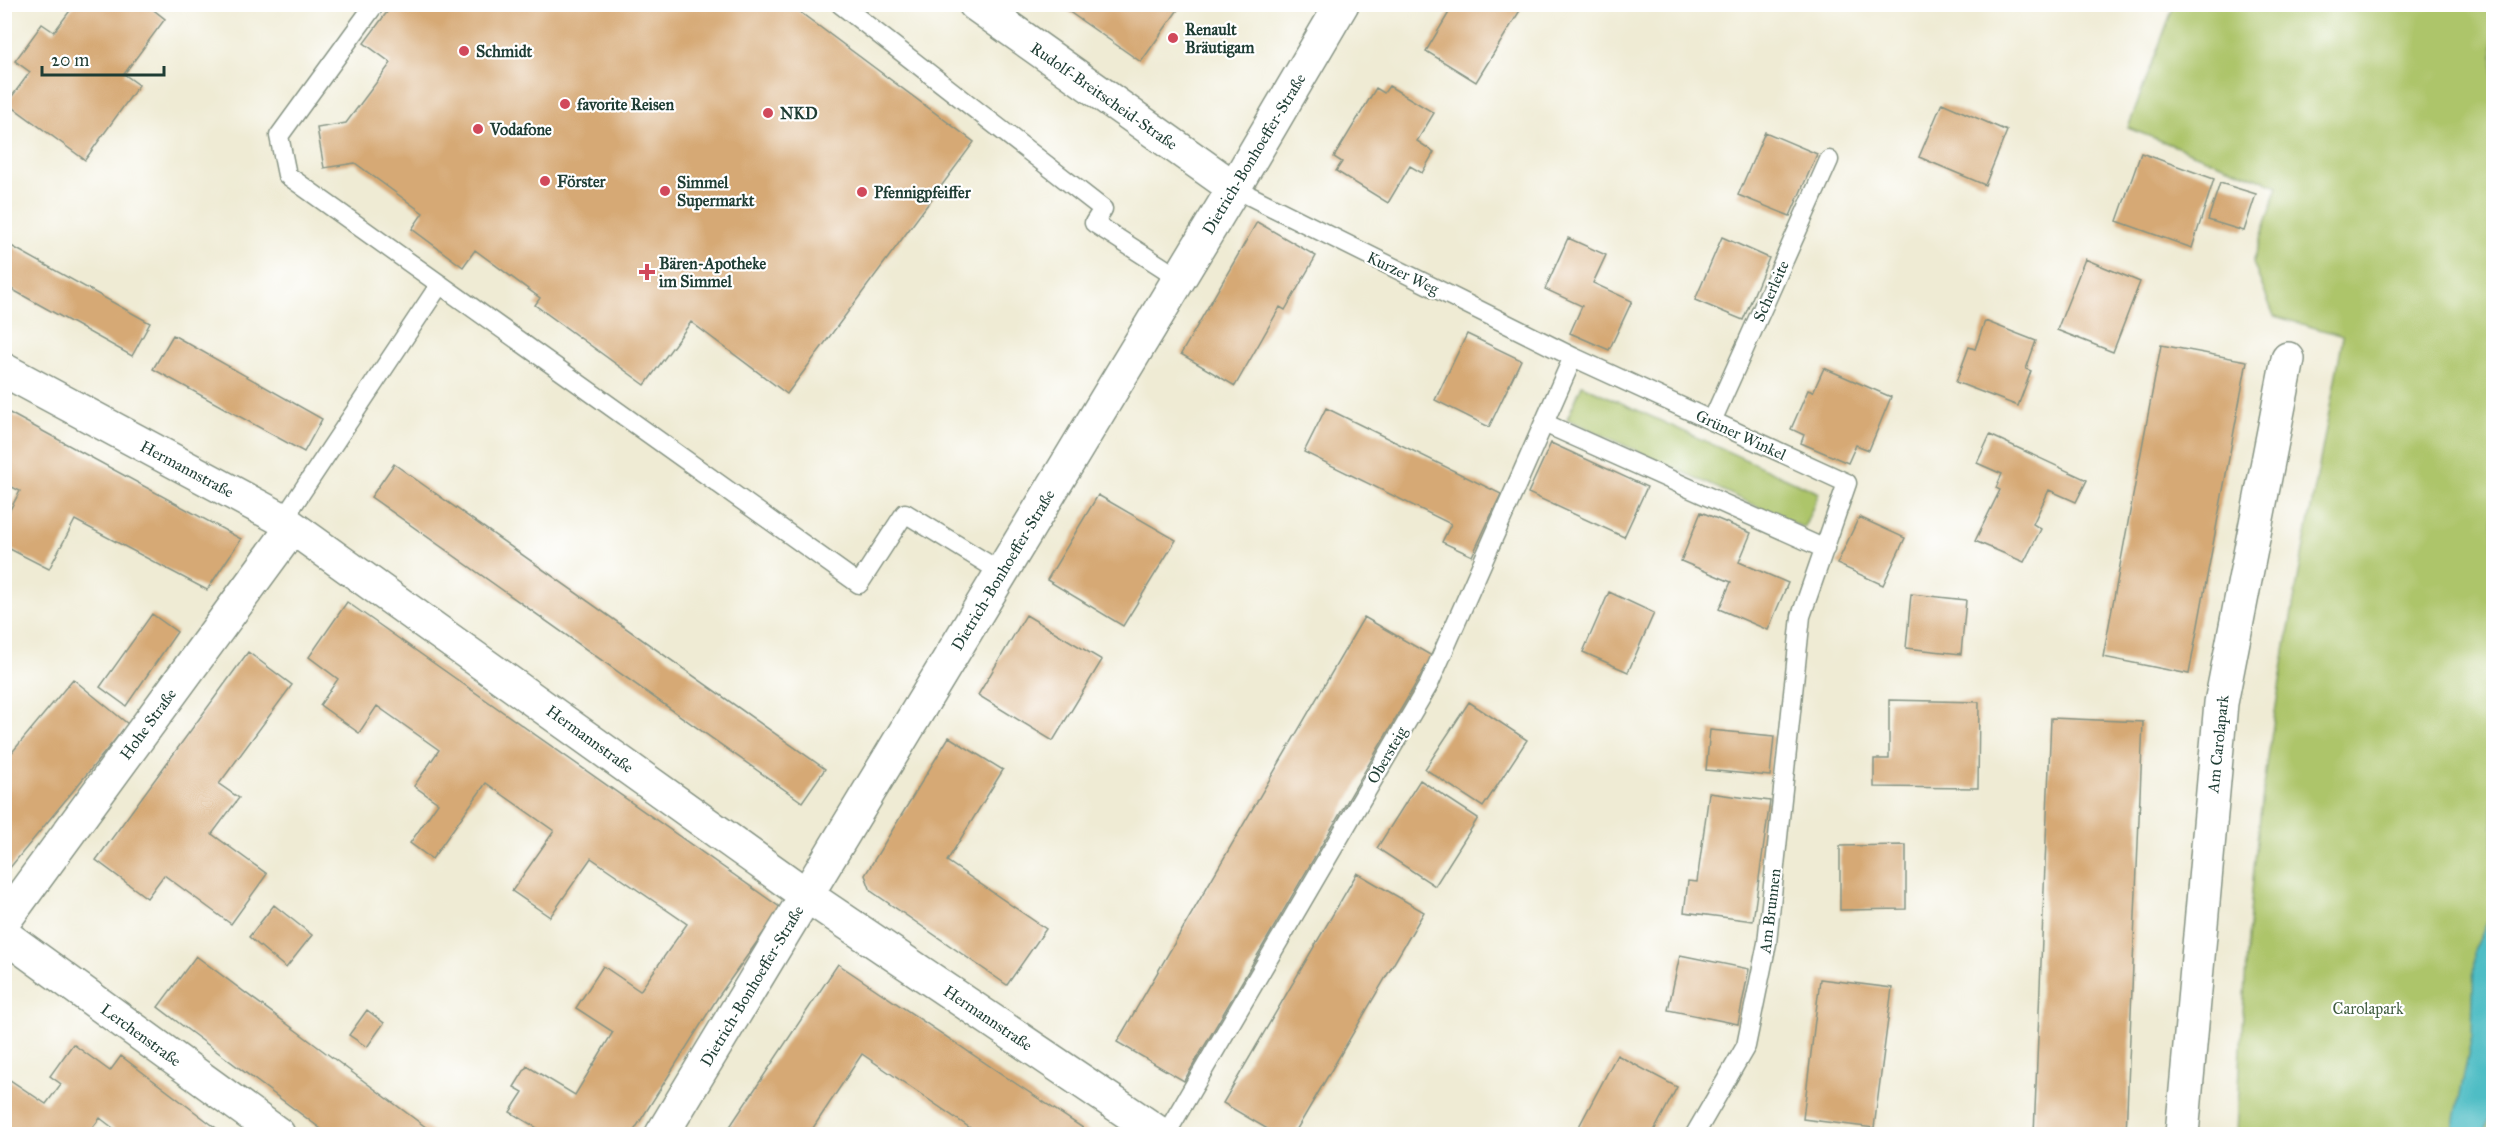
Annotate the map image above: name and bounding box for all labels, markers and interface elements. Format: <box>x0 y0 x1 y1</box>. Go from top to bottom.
place label: Renault Bräutigam <box>1185 20 1255 58</box>
marker: Renault Bräutigam <box>1166 31 1180 45</box>
street label: Rudolf-Breitscheid-Straße <box>1027 38 1181 154</box>
scale bar <box>42 39 164 77</box>
place label: Schmidt <box>476 42 533 61</box>
marker: Schmidt <box>457 44 471 58</box>
text: 20 m <box>51 49 89 71</box>
street label: Dietrich-Bonhoeffer-Straße <box>1198 70 1310 238</box>
place label: favorite Reisen <box>576 95 675 114</box>
marker: favorite Reisen <box>558 97 572 111</box>
place label: NKD <box>780 104 818 123</box>
marker: NKD <box>761 106 775 120</box>
place label: Vodafone <box>489 120 552 139</box>
marker: Vodafone <box>471 122 485 136</box>
place label: Förster <box>557 172 607 191</box>
place label: Simmel Supermarkt <box>677 173 755 211</box>
marker: Förster <box>538 174 552 188</box>
place label: Pfennigpfeiffer <box>874 183 972 203</box>
marker: Simmel Supermarkt <box>658 184 672 198</box>
marker: Pfennigpfeiffer <box>855 185 869 199</box>
street label: Kurzer Weg <box>1363 247 1443 300</box>
place label: Bären-Apotheke im Simmel <box>659 254 767 291</box>
street label: Scherleite <box>1749 257 1793 325</box>
marker: Bären-Apotheke im Simmel <box>640 265 654 279</box>
street label: Grüner Winkel <box>1693 406 1790 465</box>
street label: Hermannstraße <box>137 436 237 502</box>
street label: Dietrich-Bonhoeffer-Straße <box>947 486 1059 654</box>
street label: Hohe Straße <box>116 684 180 763</box>
street label: Am Carolapark <box>2203 693 2233 795</box>
street label: Hermannstraße <box>543 701 638 777</box>
street label: Obersteig <box>1363 723 1412 787</box>
street label: Am Brunnen <box>1755 867 1785 956</box>
street label: Dietrich-Bonhoeffer-Straße <box>696 902 808 1070</box>
street label: Hermannstraße <box>940 981 1036 1055</box>
park label: Carolapark <box>2333 999 2404 1018</box>
street label: Lerchenstraße <box>97 1000 185 1071</box>

